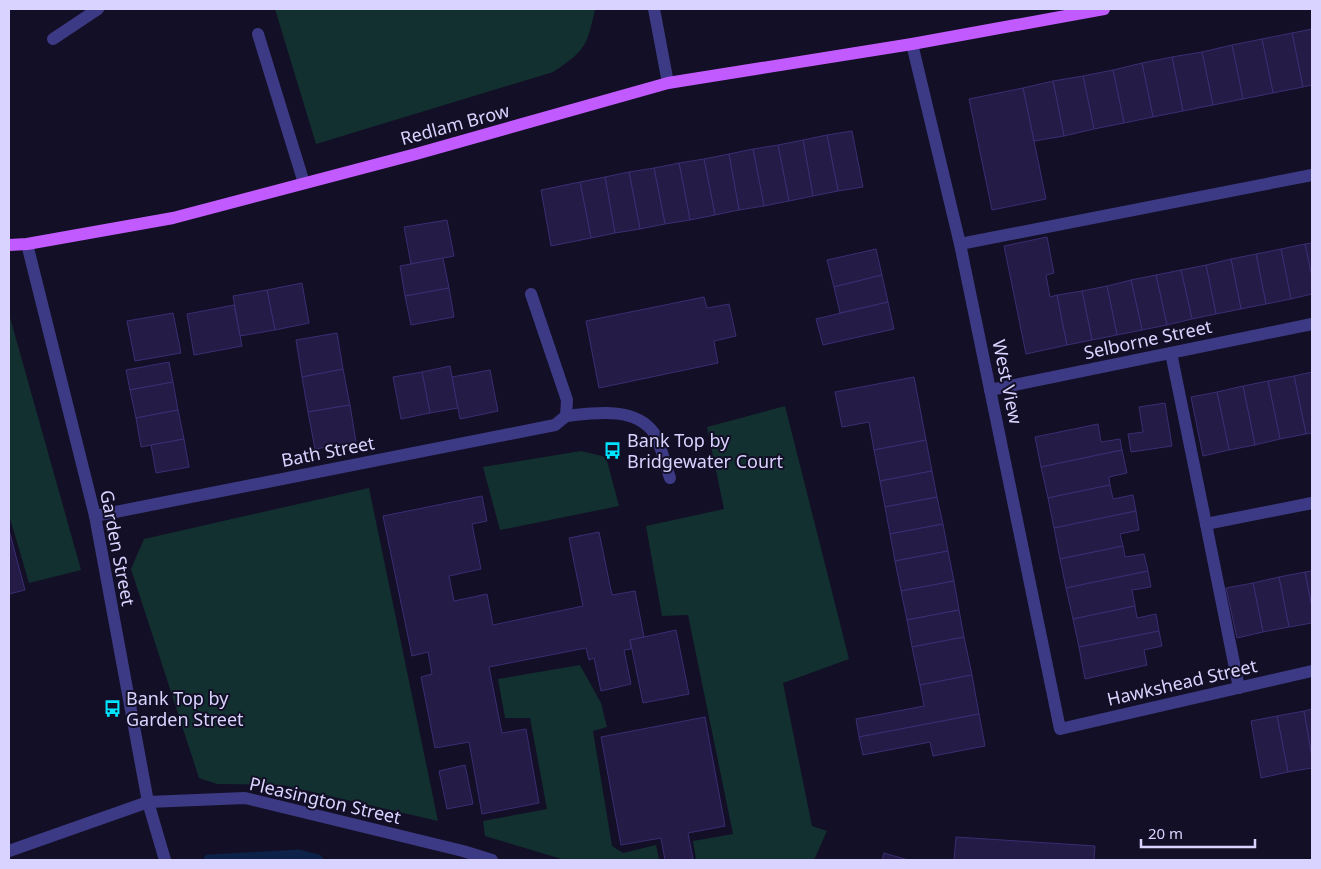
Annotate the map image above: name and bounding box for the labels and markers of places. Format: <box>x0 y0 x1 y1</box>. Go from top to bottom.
place label: Bank Top by Bridgewater Court <box>627 428 784 473</box>
bus stop icon: Bank Top by Bridgewater Court <box>603 441 623 461</box>
place label: Bank Top by Garden Street <box>126 686 244 731</box>
bus stop icon: Bank Top by Garden Street <box>102 699 122 719</box>

